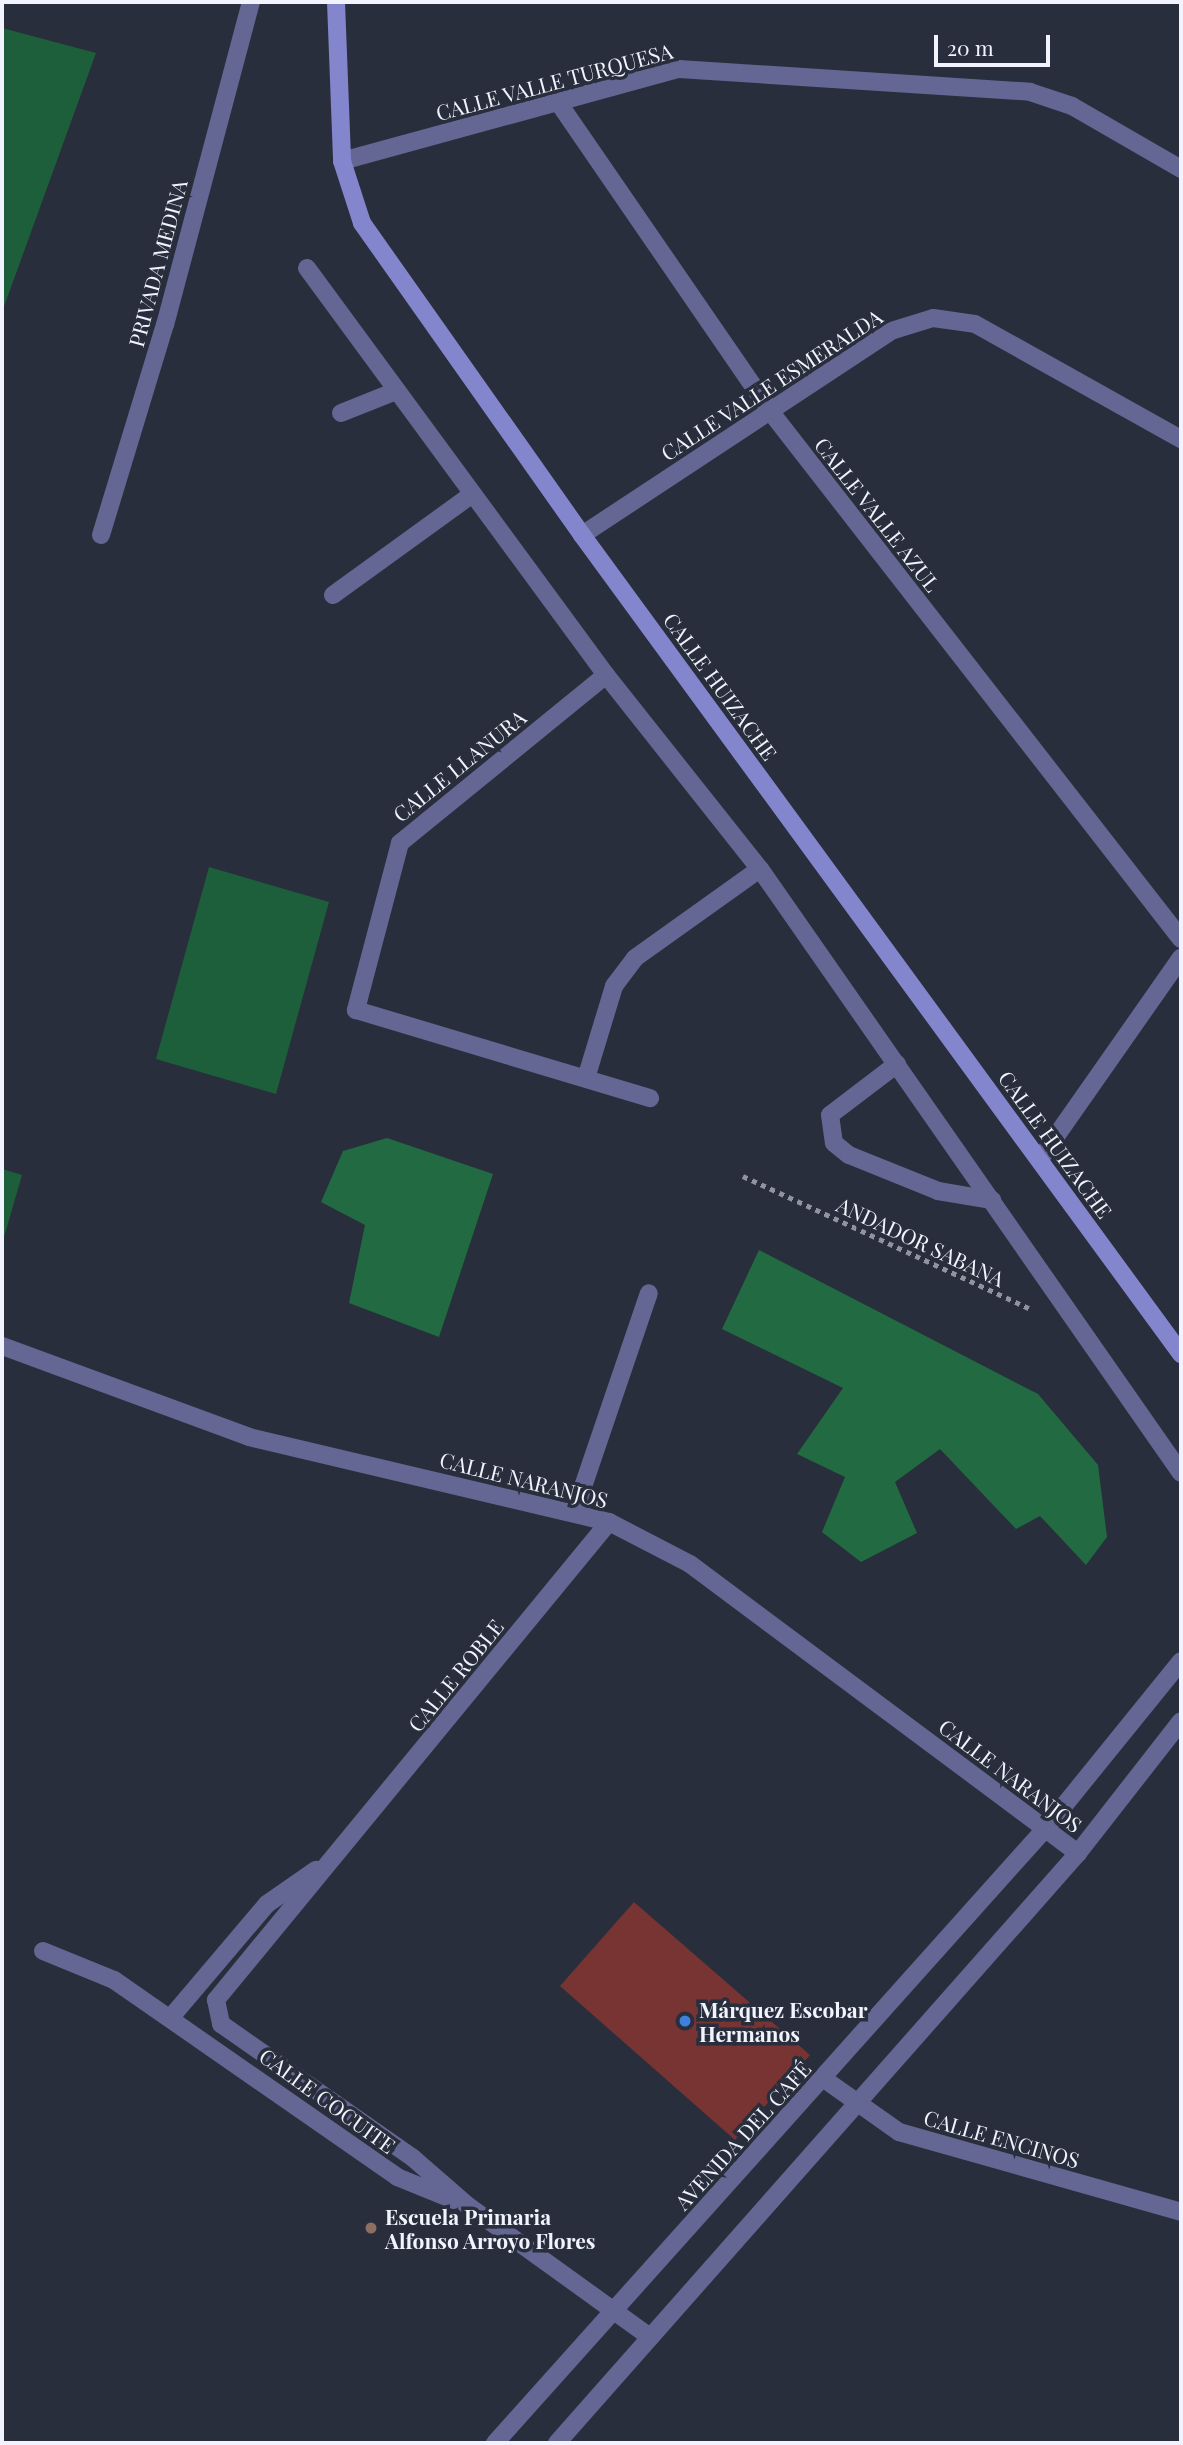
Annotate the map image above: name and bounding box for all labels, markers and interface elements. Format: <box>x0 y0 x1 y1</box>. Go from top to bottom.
scale bar <box>938 21 1054 65</box>
text: 20 m <box>947 33 994 61</box>
street label: CALLE VALLE TURQUESA <box>432 37 676 125</box>
street label: PRIVADA MEDINA <box>123 177 191 349</box>
street label: CALLE VALLE ESMERALDA <box>655 303 887 465</box>
street label: CALLE VALLE AZUL <box>810 431 946 597</box>
street label: CALLE HUIZACHE <box>659 607 783 765</box>
street label: CALLE LLANURA <box>388 704 530 826</box>
street label: CALLE HUIZACHE <box>994 1065 1118 1223</box>
street label: ANDADOR SABANA <box>833 1191 1009 1291</box>
street label: CALLE NARANJOS <box>437 1446 611 1512</box>
street label: CALLE ROBLE <box>402 1614 508 1736</box>
street label: CALLE NARANJOS <box>935 1713 1087 1837</box>
place label: Márquez Escobar Hermanos <box>699 1996 867 2046</box>
marker: Márquez Escobar Hermanos <box>677 2013 693 2029</box>
street label: CALLE COCUITE <box>255 2042 401 2158</box>
street label: AVENIDA DEL CAFÉ <box>669 2056 815 2214</box>
street label: CALLE ENCINOS <box>921 2104 1083 2172</box>
place label: Escuela Primaria Alfonso Arroyo Flores <box>385 2203 596 2253</box>
marker: Escuela Primaria Alfonso Arroyo Flores <box>363 2220 379 2236</box>

